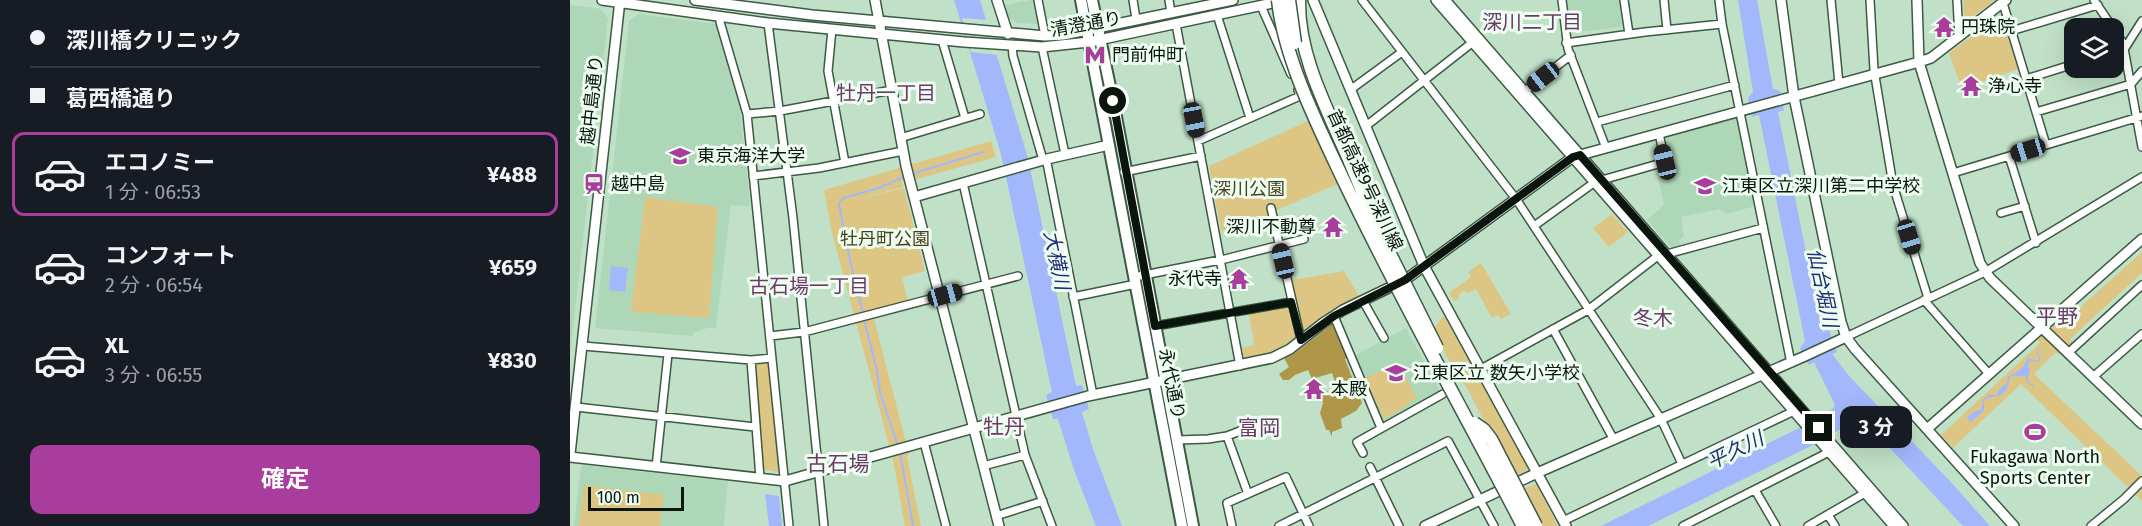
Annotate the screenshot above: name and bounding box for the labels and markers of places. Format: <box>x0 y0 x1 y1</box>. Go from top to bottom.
temple icon: 円珠院 <box>1932 15 1956 39</box>
place label: 円珠院 <box>1961 16 2015 38</box>
metro station icon: 門前仲町 <box>1083 43 1107 67</box>
place label: 門前仲町 <box>1112 44 1184 66</box>
temple icon: 浄心寺 <box>1959 74 1983 98</box>
place label: 浄心寺 <box>1988 75 2042 97</box>
school or university icon: 東京海洋大学 <box>668 144 692 168</box>
place label: 東京海洋大学 <box>697 145 805 167</box>
station icon: 越中島 <box>582 172 606 196</box>
place label: 越中島 <box>611 173 665 195</box>
school or university icon: 江東区立深川第二中学校 <box>1693 174 1717 198</box>
place label: 江東区立深川第二中学校 <box>1722 175 1920 197</box>
temple icon: 深川不動尊 <box>1321 215 1345 239</box>
place label: 深川不動尊 <box>1226 216 1316 238</box>
temple icon: 永代寺 <box>1227 267 1251 291</box>
place label: 永代寺 <box>1168 268 1222 290</box>
school or university icon: 江東区立 数矢小学校 <box>1384 361 1408 385</box>
place label: 江東区立 数矢小学校 <box>1413 362 1580 384</box>
temple icon: 本殿 <box>1302 377 1326 401</box>
place label: 本殿 <box>1331 378 1367 400</box>
sports icon: Fukagawa North Sports Center <box>2023 420 2047 444</box>
place label: Fukagawa North Sports Center <box>1970 446 2100 489</box>

